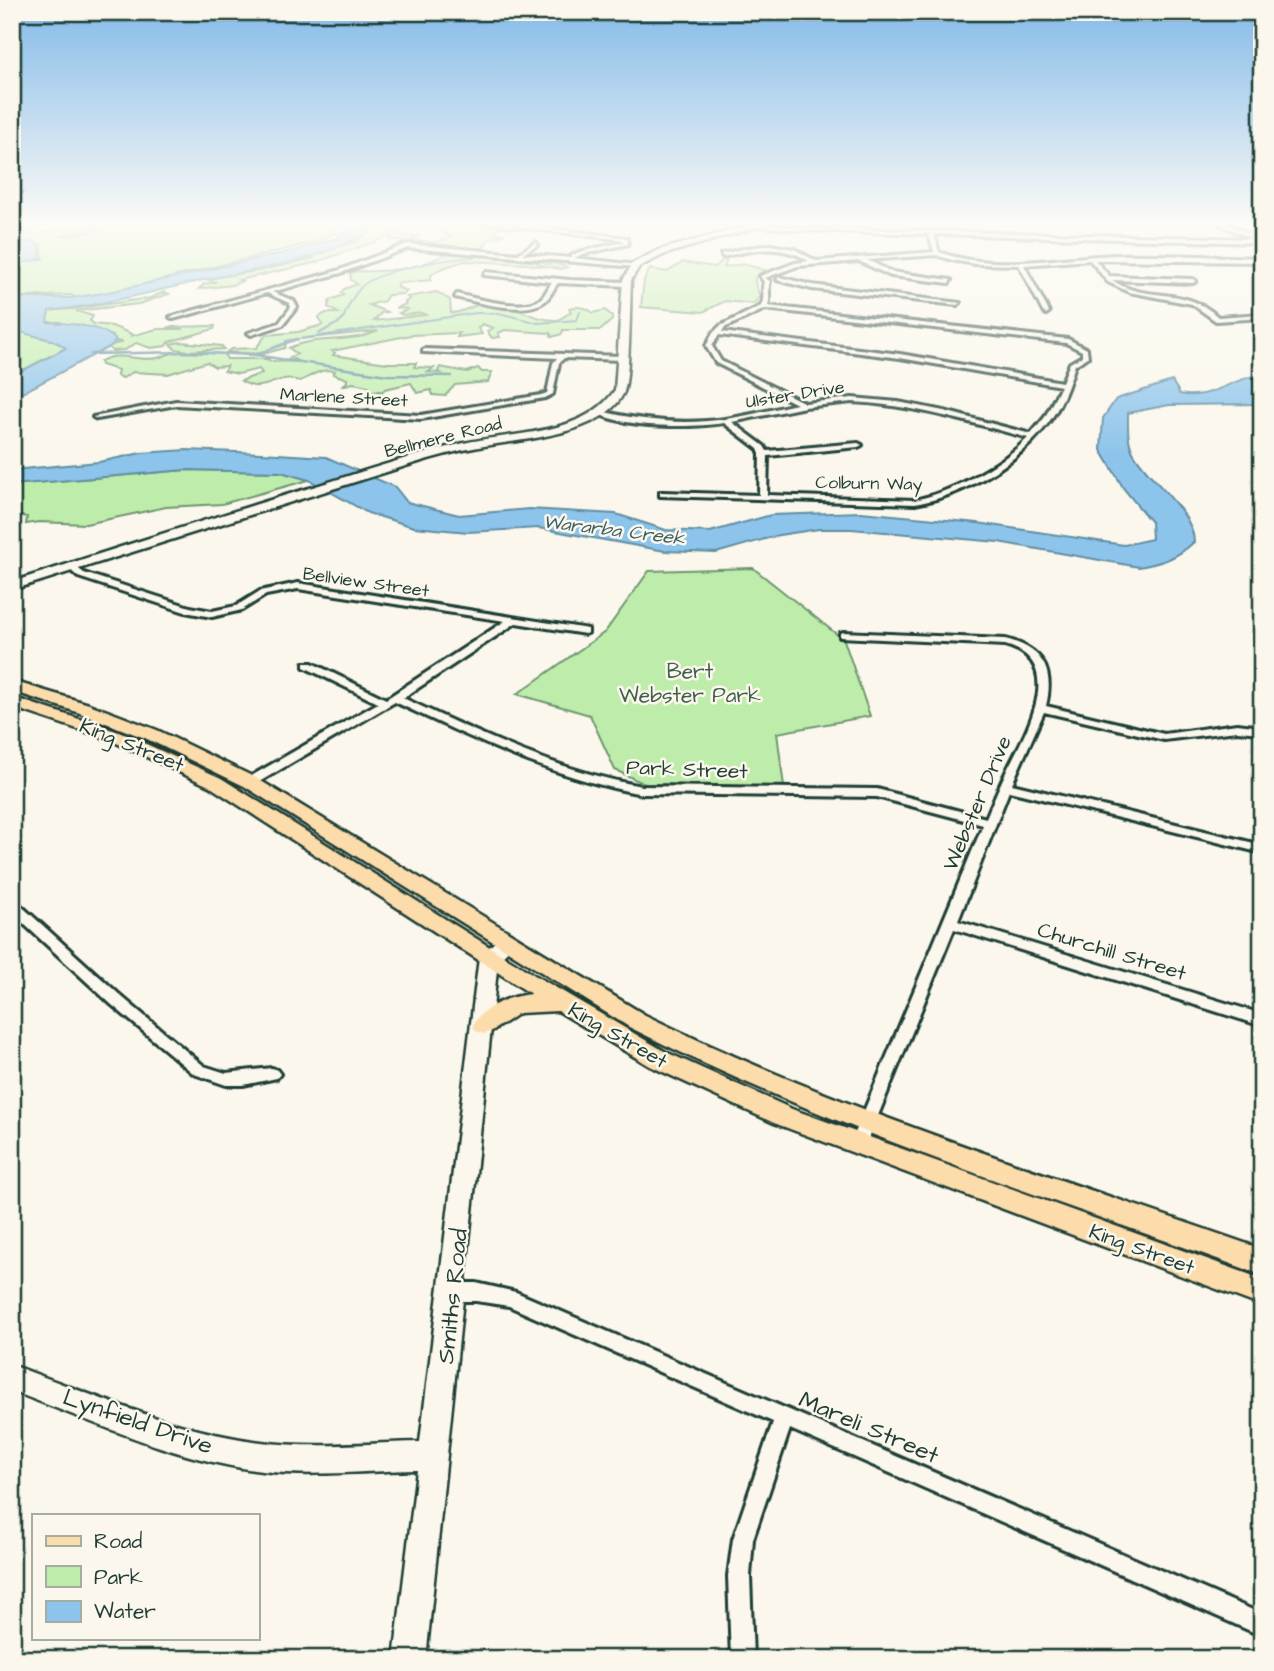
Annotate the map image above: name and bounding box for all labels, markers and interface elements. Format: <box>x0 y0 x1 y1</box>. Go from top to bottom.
street label: Ulster Drive <box>744 374 846 415</box>
street label: Marlene Street <box>279 382 409 413</box>
street label: Bellmere Road <box>382 411 504 464</box>
street label: Colburn Way <box>815 470 923 498</box>
water label: Wararba Creek <box>542 508 686 553</box>
street label: Bellview Street <box>301 561 431 604</box>
park label: Bert Webster Park <box>619 657 761 710</box>
street label: King Street <box>74 711 189 782</box>
street label: Webster Drive <box>936 731 1019 875</box>
street label: Park Street <box>626 753 749 786</box>
street label: Churchill Street <box>1034 915 1190 988</box>
street label: King Street <box>562 995 673 1078</box>
street label: King Street <box>1084 1217 1199 1284</box>
street label: Smiths Road <box>429 1227 477 1366</box>
street label: Lynfield Drive <box>58 1380 217 1464</box>
street label: Mareli Street <box>793 1383 944 1473</box>
legend <box>32 1514 259 1640</box>
text: Road <box>94 1527 142 1556</box>
text: Park <box>94 1563 143 1592</box>
text: Water <box>94 1597 156 1626</box>

